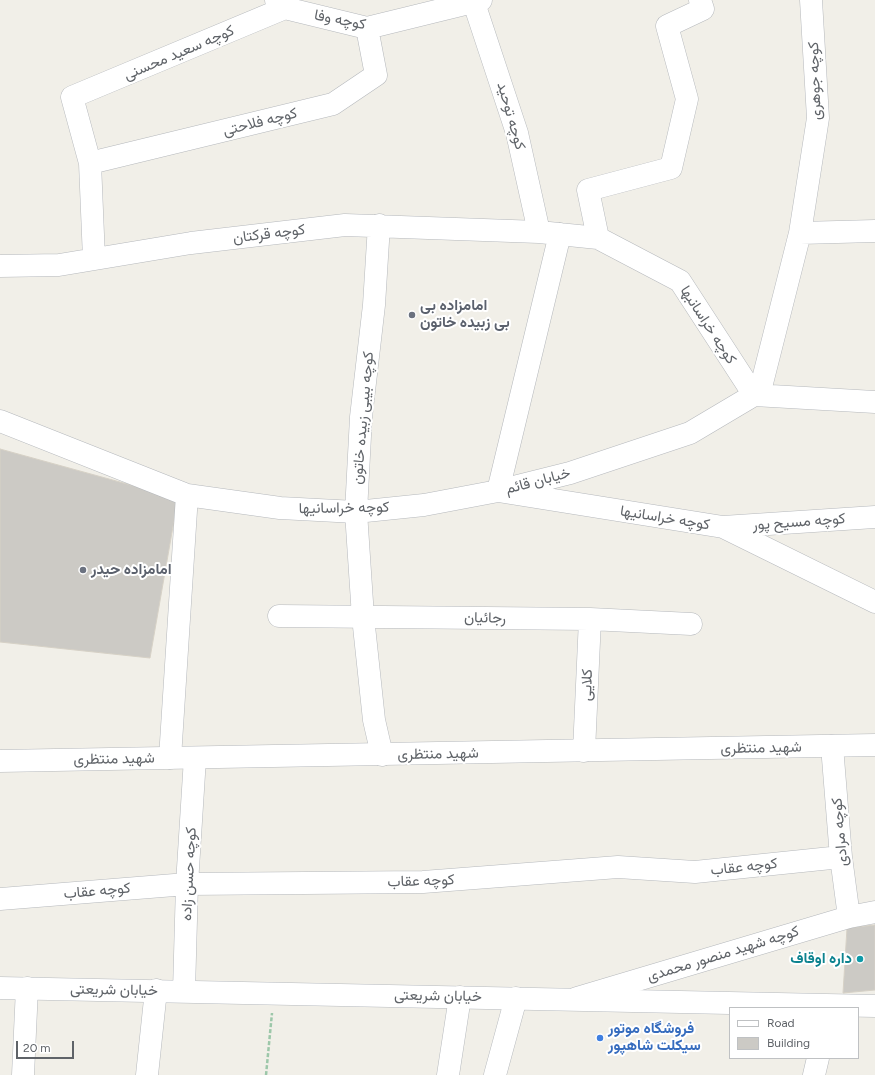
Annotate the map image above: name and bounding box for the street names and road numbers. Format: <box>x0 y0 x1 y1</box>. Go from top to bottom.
street label: کوچه وفا <box>313 6 367 34</box>
street label: کوچه سعید محسنی <box>121 22 237 84</box>
street label: کوچه جوهری <box>805 42 825 120</box>
street label: کوچه توحید <box>493 80 529 152</box>
street label: کوچه فلاحتی <box>221 104 299 140</box>
street label: کوچه قرکتان <box>232 221 306 247</box>
street label: کوچه خراسانبها <box>676 282 740 368</box>
street label: کوچه بیبی زبیده خاتون <box>348 351 378 485</box>
street label: خیابان قائم <box>504 464 572 498</box>
street label: کوچه خراسانیها <box>298 498 390 518</box>
street label: کوچه خراسانیها <box>619 502 711 534</box>
street label: کوچه مسیح پور <box>752 510 846 534</box>
street label: رجائیان <box>464 609 506 627</box>
street label: کلایی <box>577 669 597 701</box>
street label: شهید منتظری <box>720 738 802 758</box>
street label: شهید منتظری <box>397 744 479 764</box>
street label: شهید منتظری <box>73 749 155 769</box>
street label: کوچه مرادی <box>828 797 852 867</box>
street label: کوچه حسن زاده <box>178 827 200 921</box>
street label: کوچه عقاب <box>710 855 778 879</box>
street label: کوچه عقاب <box>387 871 455 891</box>
street label: کوچه عقاب <box>63 879 131 903</box>
street label: کوچه شهید منصور محمدی <box>645 922 801 986</box>
street label: خیابان شریعتی <box>70 980 158 1000</box>
street label: خیابان شریعتی <box>394 986 482 1006</box>

